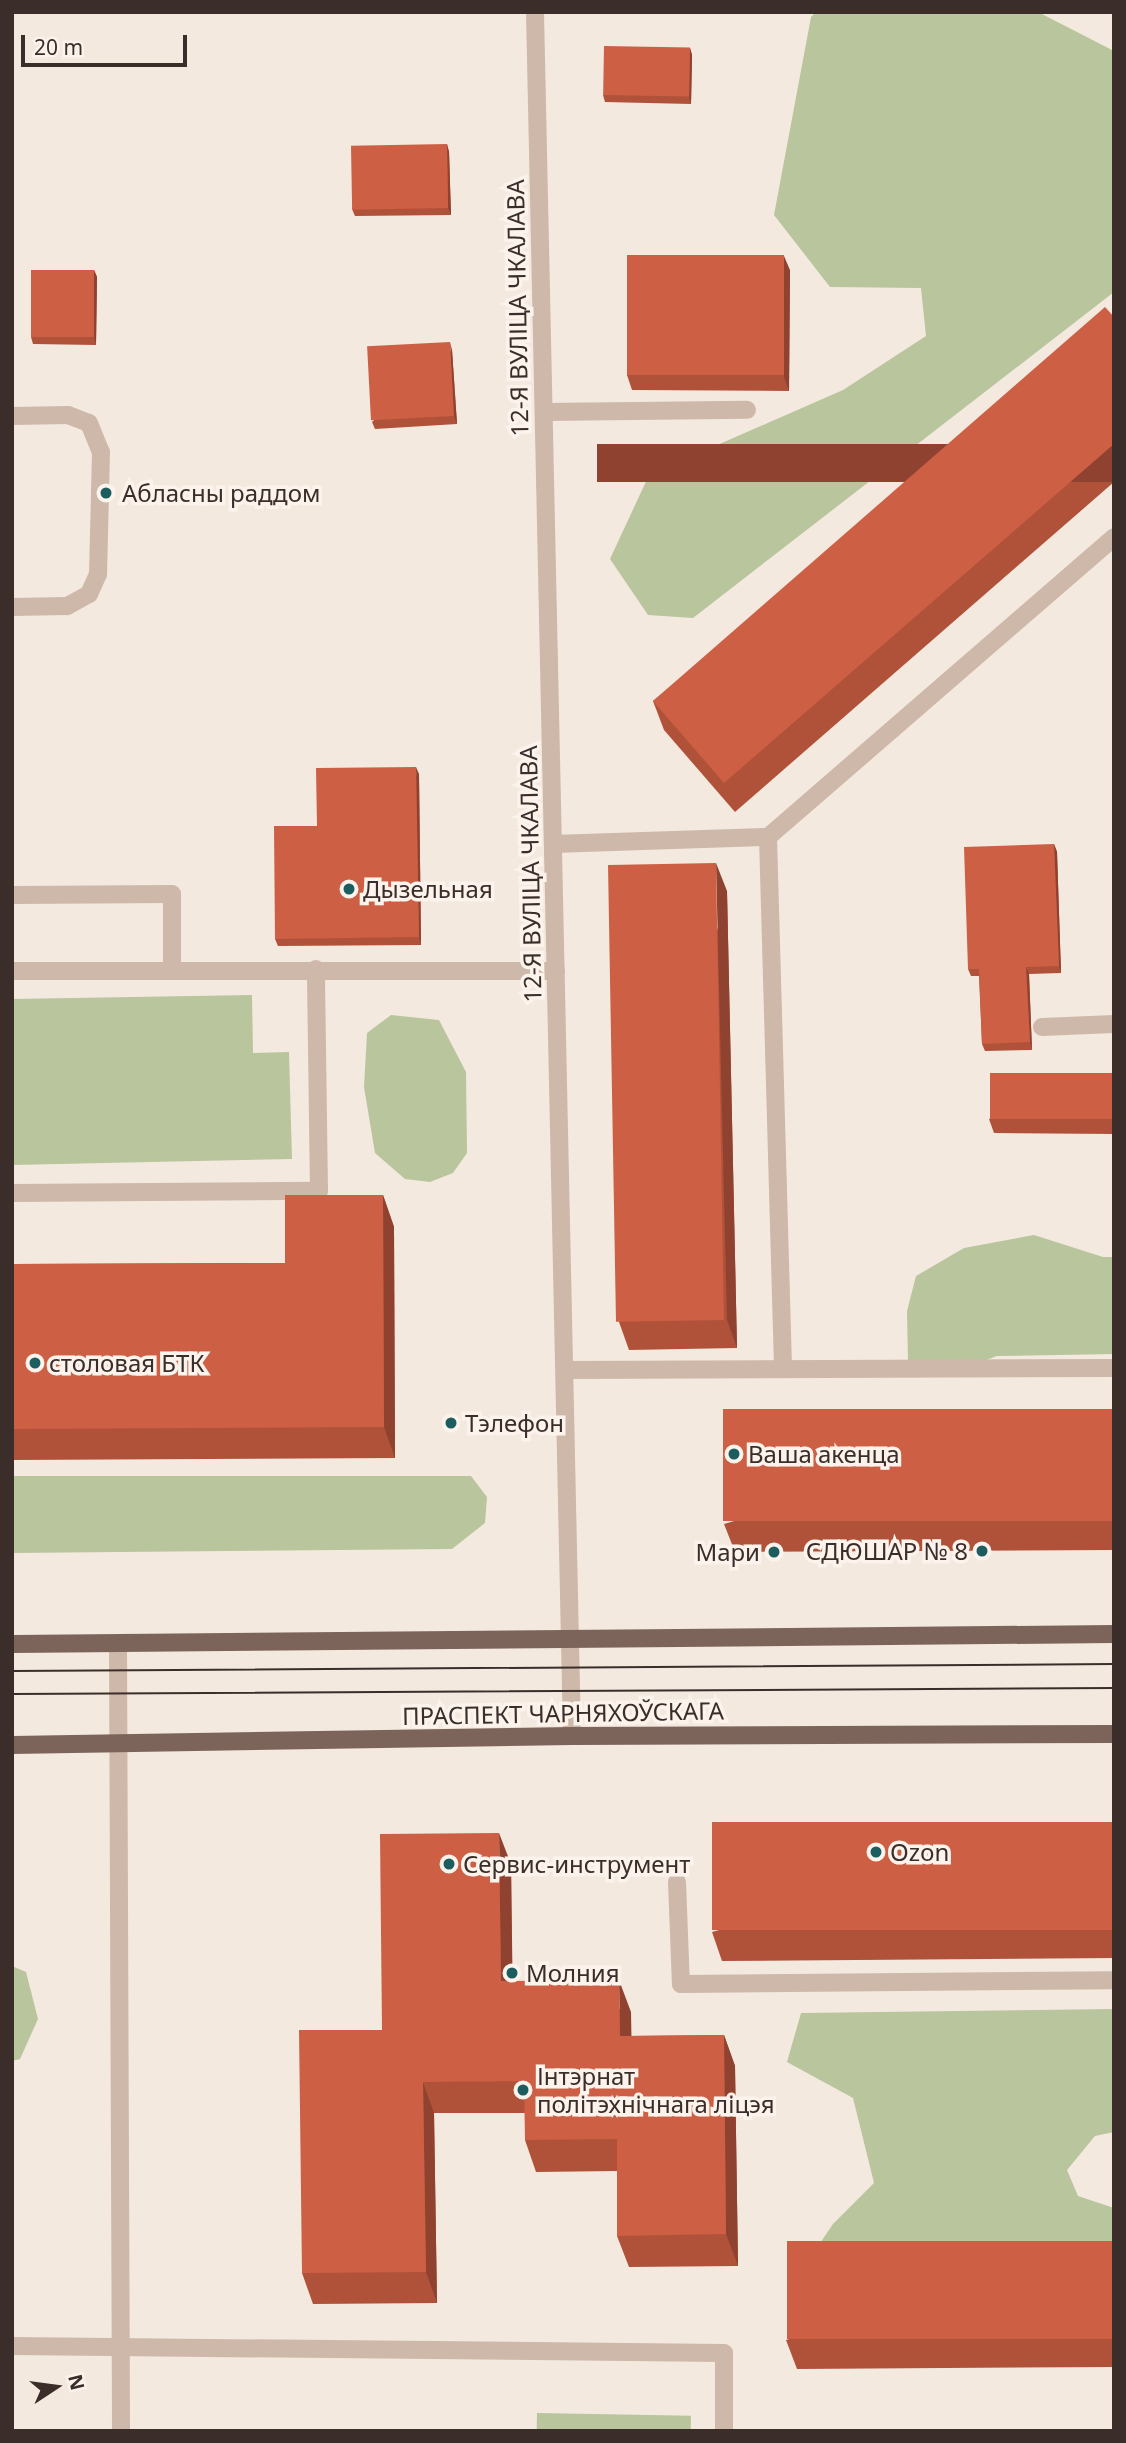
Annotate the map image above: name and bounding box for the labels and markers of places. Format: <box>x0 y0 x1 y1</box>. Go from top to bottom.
place label: Абласны раддом <box>122 479 320 507</box>
marker: Абласны раддом <box>96 483 116 503</box>
place label: Дызельная <box>363 875 493 903</box>
marker: Дызельная <box>341 881 357 897</box>
place label: столовая БТК <box>49 1349 204 1377</box>
marker: столовая БТК <box>27 1355 43 1371</box>
place label: Тэлефон <box>465 1409 564 1437</box>
marker: Тэлефон <box>443 1415 459 1431</box>
place label: Ваша акенца <box>748 1440 900 1468</box>
marker: Ваша акенца <box>726 1446 742 1462</box>
place label: СДЮШАР № 8 <box>806 1537 968 1565</box>
place label: Мари <box>695 1538 760 1566</box>
marker: СДЮШАР № 8 <box>974 1543 990 1559</box>
marker: Мари <box>766 1544 782 1560</box>
place label: Ozon <box>890 1838 949 1866</box>
marker: Ozon <box>868 1844 884 1860</box>
place label: Сервис-инструмент <box>463 1850 690 1878</box>
marker: Сервис-инструмент <box>441 1856 457 1872</box>
place label: Молния <box>526 1959 620 1987</box>
marker: Молния <box>504 1965 520 1981</box>
place label: Інтэрнат політэхнічнага ліцэя <box>537 2062 775 2118</box>
marker: Інтэрнат політэхнічнага ліцэя <box>515 2082 531 2098</box>

